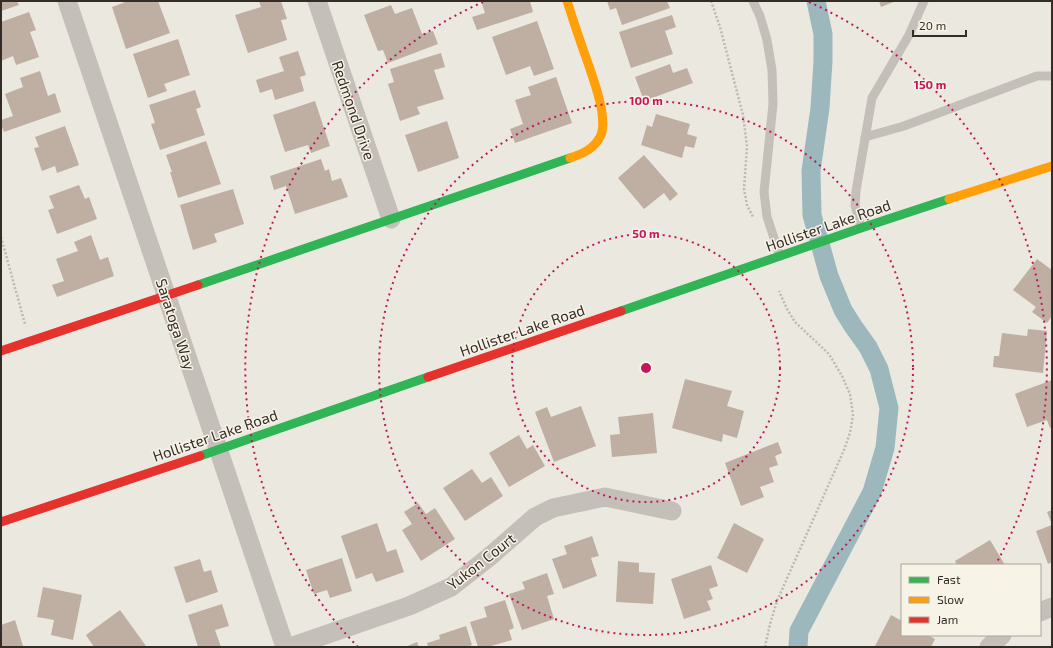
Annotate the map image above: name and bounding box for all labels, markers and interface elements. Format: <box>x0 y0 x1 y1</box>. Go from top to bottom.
scale bar <box>913 12 966 38</box>
text: 20 m <box>919 18 946 32</box>
street label: Redmond Drive <box>329 58 379 162</box>
text: 150 m <box>914 77 946 91</box>
text: 100 m <box>629 93 663 107</box>
street label: Hollister Lake Road <box>763 195 893 255</box>
text: 50 m <box>632 226 660 240</box>
street label: Saratoga Way <box>153 276 199 372</box>
street label: Hollister Lake Road <box>457 300 587 360</box>
centre of rings <box>639 361 653 375</box>
street label: Hollister Lake Road <box>150 405 280 465</box>
street label: Yukon Court <box>443 529 519 593</box>
legend <box>901 564 1041 636</box>
text: Fast <box>937 572 961 586</box>
text: Slow <box>937 592 964 606</box>
text: Jam <box>937 612 958 626</box>

